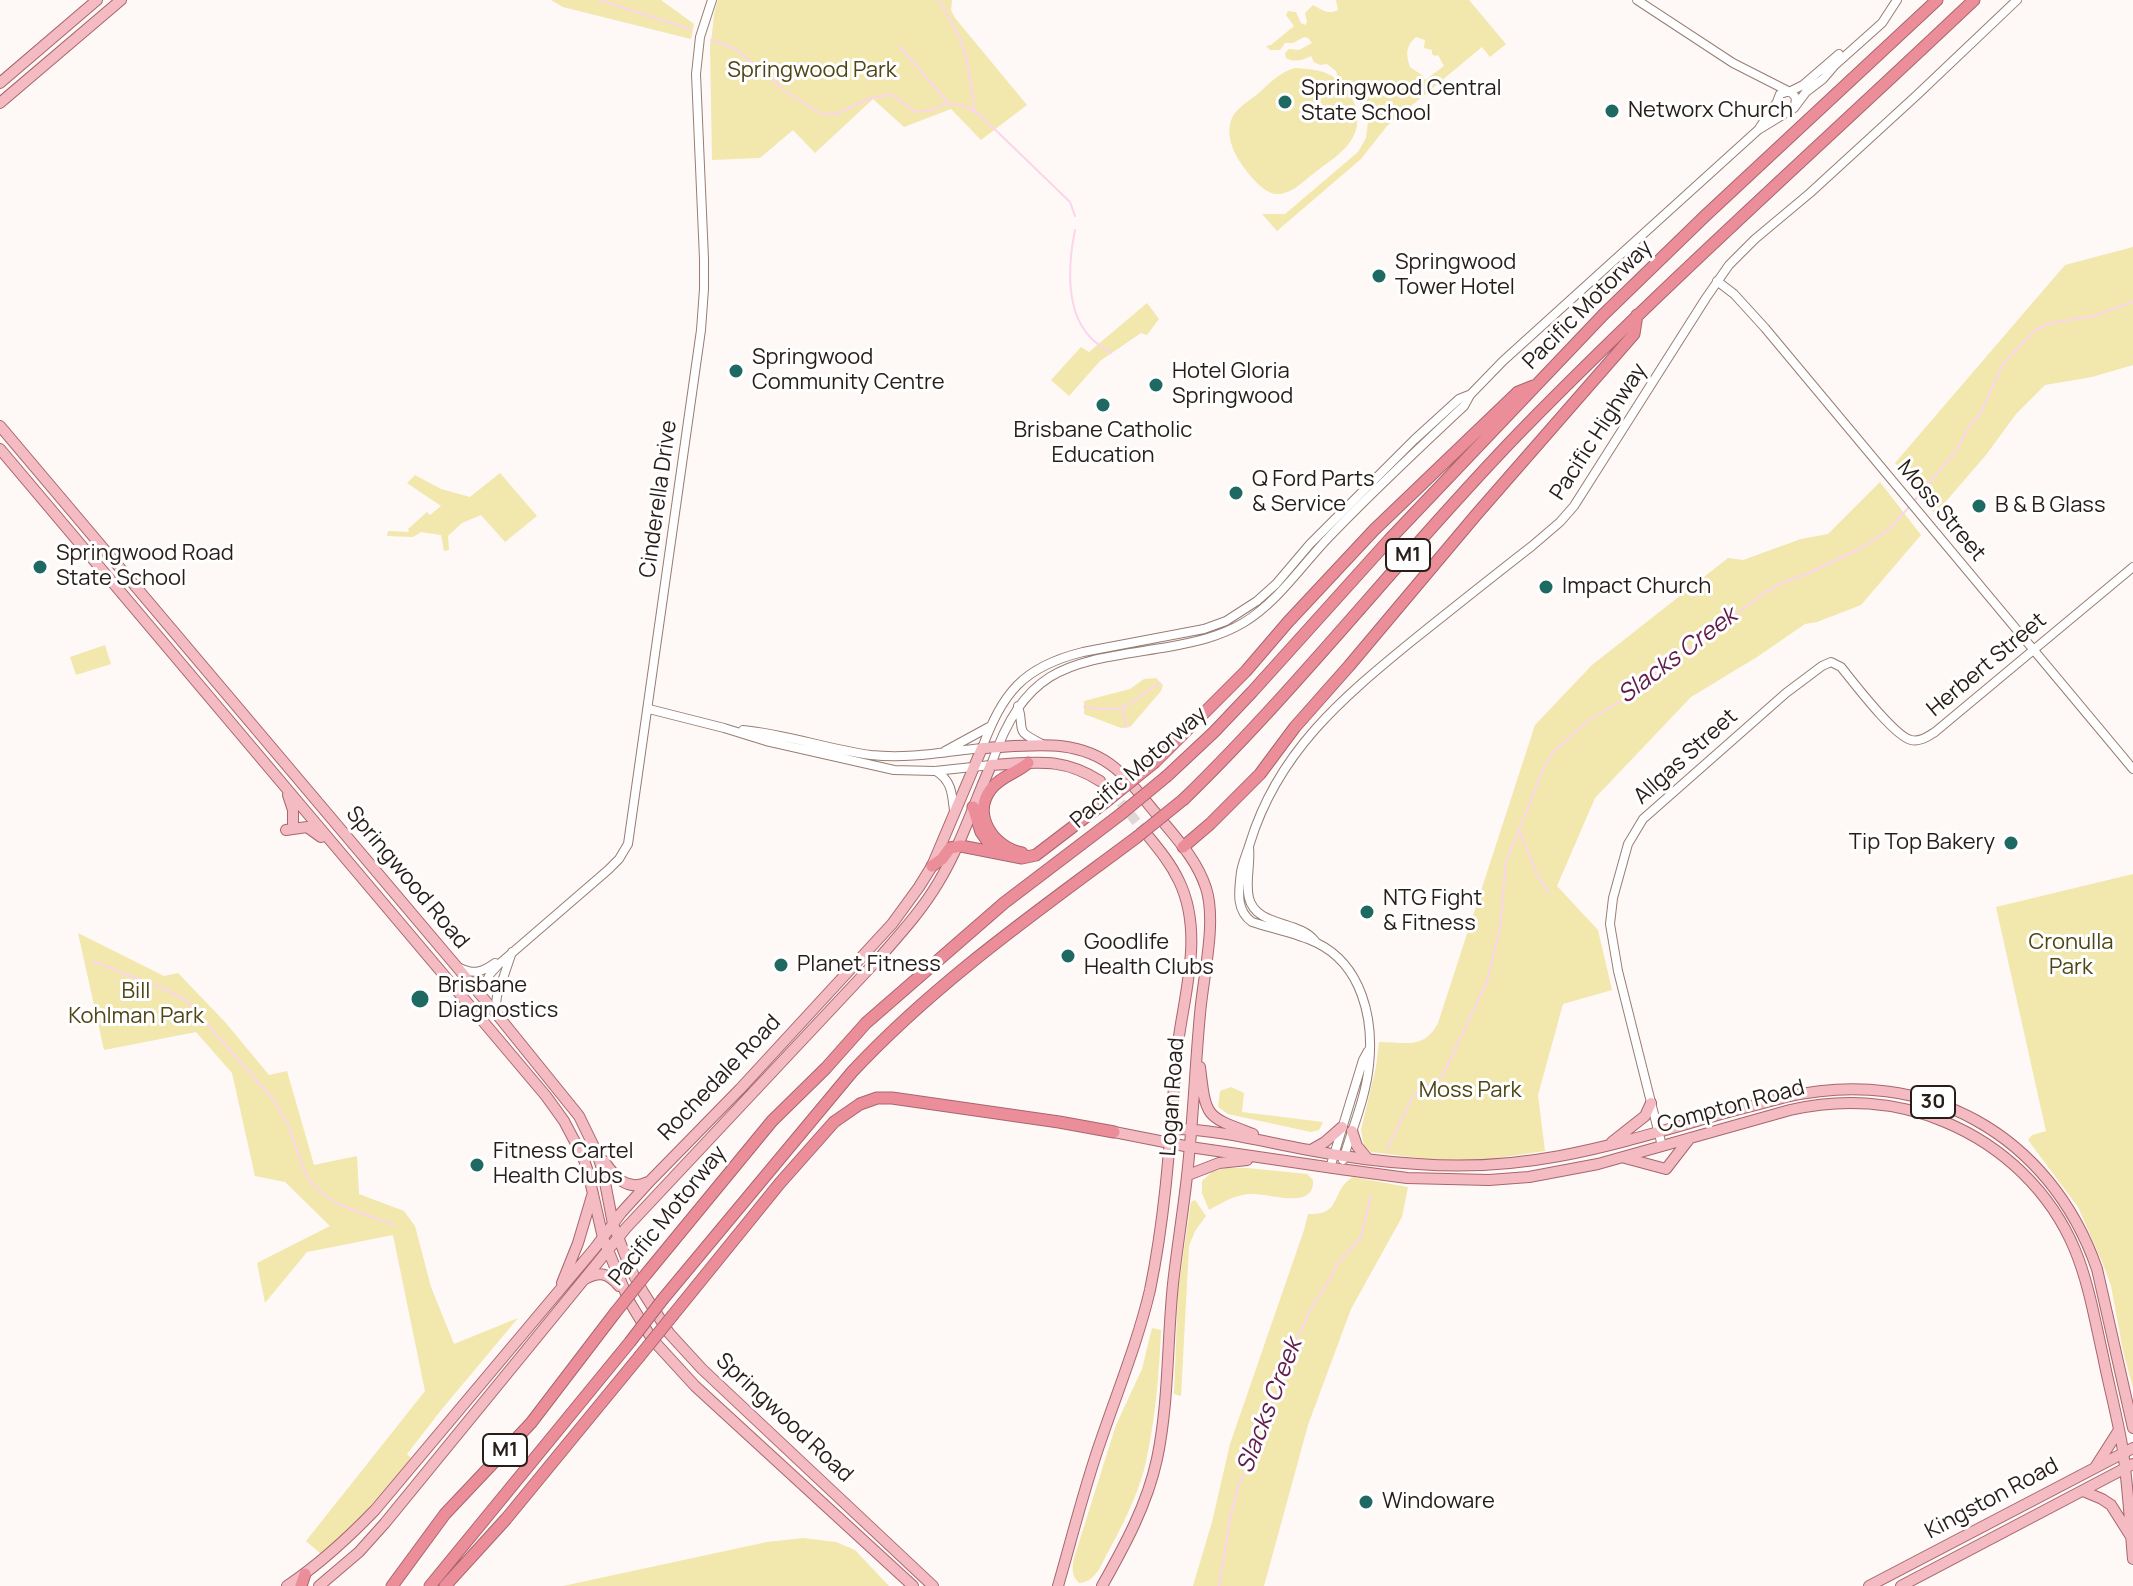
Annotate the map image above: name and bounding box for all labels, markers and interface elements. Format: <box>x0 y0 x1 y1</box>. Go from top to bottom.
park label: Springwood Park <box>727 58 897 84</box>
place label: Springwood Central State School <box>1301 76 1502 128</box>
marker: Springwood Central State School <box>1276 93 1294 111</box>
place label: Networx Church <box>1628 98 1793 124</box>
marker: Networx Church <box>1603 102 1621 120</box>
street label: Pacific Motorway <box>1518 235 1658 375</box>
place label: Springwood Tower Hotel <box>1395 250 1516 302</box>
marker: Springwood Tower Hotel <box>1370 267 1388 285</box>
place label: Springwood Community Centre <box>752 345 945 396</box>
place label: Hotel Gloria Springwood <box>1172 359 1293 410</box>
street label: Pacific Highway <box>1545 359 1653 505</box>
marker: Springwood Community Centre <box>727 362 745 380</box>
marker: Hotel Gloria Springwood <box>1147 376 1165 394</box>
marker: Brisbane Catholic Education <box>1094 396 1112 414</box>
place label: Brisbane Catholic Education <box>1014 418 1192 470</box>
street label: Cinderella Drive <box>635 419 683 579</box>
street label: Moss Street <box>1891 455 1991 567</box>
place label: Q Ford Parts & Service <box>1252 467 1375 518</box>
marker: Q Ford Parts & Service <box>1227 484 1245 502</box>
place label: B & B Glass <box>1995 493 2105 519</box>
marker: B & B Glass <box>1970 497 1988 515</box>
road number: M1 <box>1386 539 1430 571</box>
place label: Springwood Road State School <box>56 541 234 592</box>
marker: Springwood Road State School <box>31 558 49 576</box>
place label: Impact Church <box>1562 574 1711 600</box>
marker: Impact Church <box>1537 578 1555 596</box>
water label: Slacks Creek <box>1613 602 1743 710</box>
street label: Herbert Street <box>1922 607 2052 723</box>
street label: Pacific Motorway <box>1065 702 1213 834</box>
street label: Allgas Street <box>1629 704 1743 810</box>
street label: Springwood Road <box>340 801 474 955</box>
place label: Tip Top Bakery <box>1849 830 1995 856</box>
marker: Tip Top Bakery <box>2002 834 2020 852</box>
place label: NTG Fight & Fitness <box>1383 886 1482 938</box>
marker: NTG Fight & Fitness <box>1358 903 1376 921</box>
place label: Goodlife Health Clubs <box>1084 930 1214 982</box>
park label: Cronulla Park <box>2028 930 2114 982</box>
marker: Goodlife Health Clubs <box>1059 947 1077 965</box>
place label: Planet Fitness <box>797 952 941 978</box>
marker: Planet Fitness <box>772 956 790 974</box>
place label: Brisbane Diagnostics <box>438 973 558 1024</box>
park label: Bill Kohlman Park <box>68 979 204 1030</box>
marker: Brisbane Diagnostics <box>409 988 431 1010</box>
street label: Rochedale Road <box>653 1010 787 1146</box>
street label: Logan Road <box>1156 1037 1190 1157</box>
street label: Compton Road <box>1654 1075 1808 1139</box>
park label: Moss Park <box>1419 1078 1521 1104</box>
road number: 30 <box>1911 1086 1955 1118</box>
place label: Fitness Cartel Health Clubs <box>493 1139 634 1190</box>
street label: Pacific Motorway <box>604 1141 732 1291</box>
marker: Fitness Cartel Health Clubs <box>468 1156 486 1174</box>
water label: Slacks Creek <box>1231 1335 1309 1477</box>
street label: Springwood Road <box>710 1348 858 1488</box>
road number: M1 <box>483 1434 527 1466</box>
street label: Kingston Road <box>1921 1453 2063 1545</box>
place label: Windoware <box>1382 1489 1495 1515</box>
marker: Windoware <box>1357 1493 1375 1511</box>

